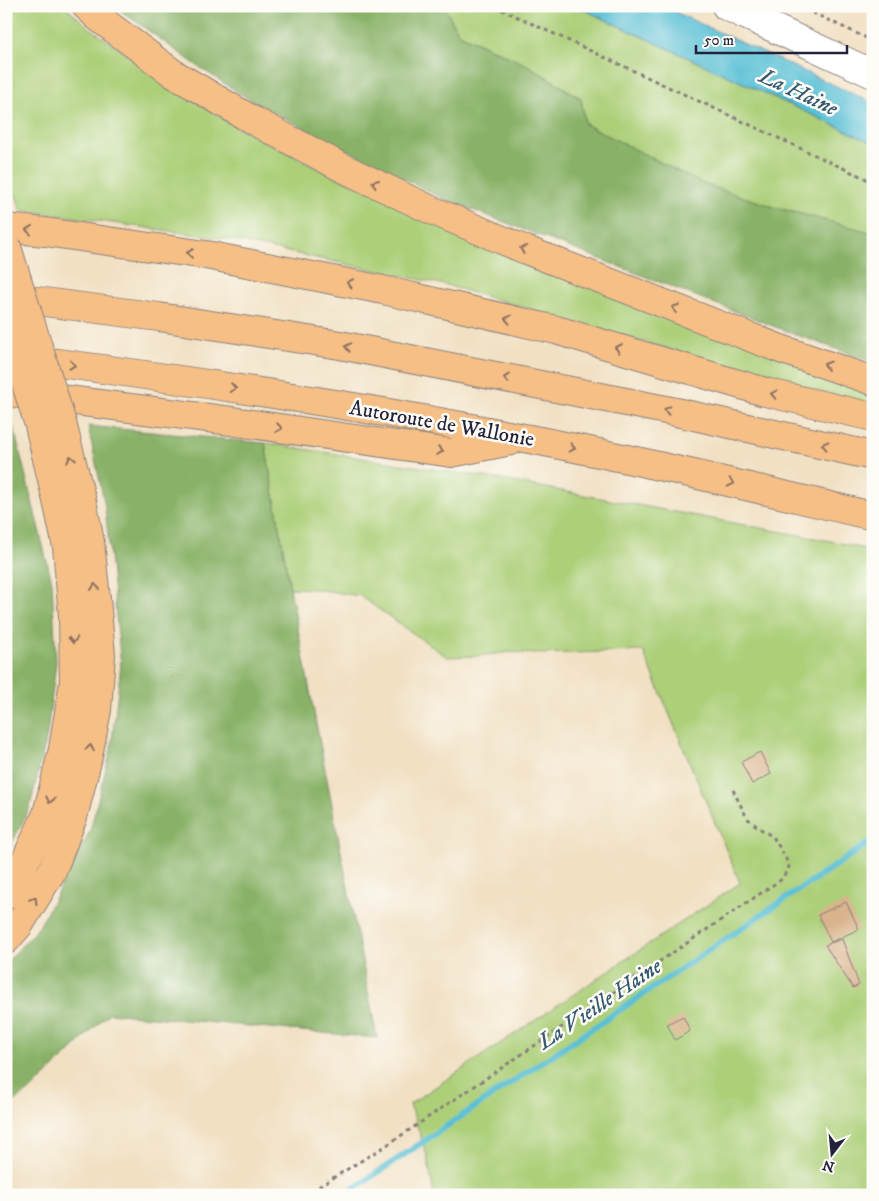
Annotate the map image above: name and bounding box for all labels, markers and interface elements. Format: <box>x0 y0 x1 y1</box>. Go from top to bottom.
scale bar <box>696 22 848 54</box>
text: 50 m <box>704 31 734 50</box>
water label: La Haine <box>753 62 842 122</box>
one-way arrow <box>371 180 380 190</box>
one-way arrow <box>25 225 33 236</box>
one-way arrow <box>519 245 528 255</box>
one-way arrow <box>186 248 194 258</box>
one-way arrow <box>345 278 354 289</box>
one-way arrow <box>671 304 679 314</box>
one-way arrow <box>504 314 513 325</box>
one-way arrow <box>343 342 352 352</box>
one-way arrow <box>615 344 623 354</box>
one-way arrow <box>68 359 76 370</box>
one-way arrow <box>823 361 831 371</box>
one-way arrow <box>503 373 512 384</box>
one-way arrow <box>228 382 237 392</box>
one-way arrow <box>770 389 779 400</box>
street label: Autoroute de Wallonie <box>348 395 536 453</box>
one-way arrow <box>662 405 671 416</box>
one-way arrow <box>275 423 284 433</box>
one-way arrow <box>821 441 830 451</box>
one-way arrow <box>568 442 577 453</box>
one-way arrow <box>437 445 445 456</box>
one-way arrow <box>66 454 77 463</box>
one-way arrow <box>727 477 736 488</box>
one-way arrow <box>90 583 101 591</box>
one-way arrow <box>68 636 78 644</box>
one-way arrow <box>84 744 94 753</box>
one-way arrow <box>46 796 56 804</box>
one-way arrow <box>28 896 38 905</box>
water label: La Vieille Haine <box>531 953 667 1057</box>
north arrow <box>806 1128 856 1178</box>
text: N <box>820 1155 837 1176</box>

